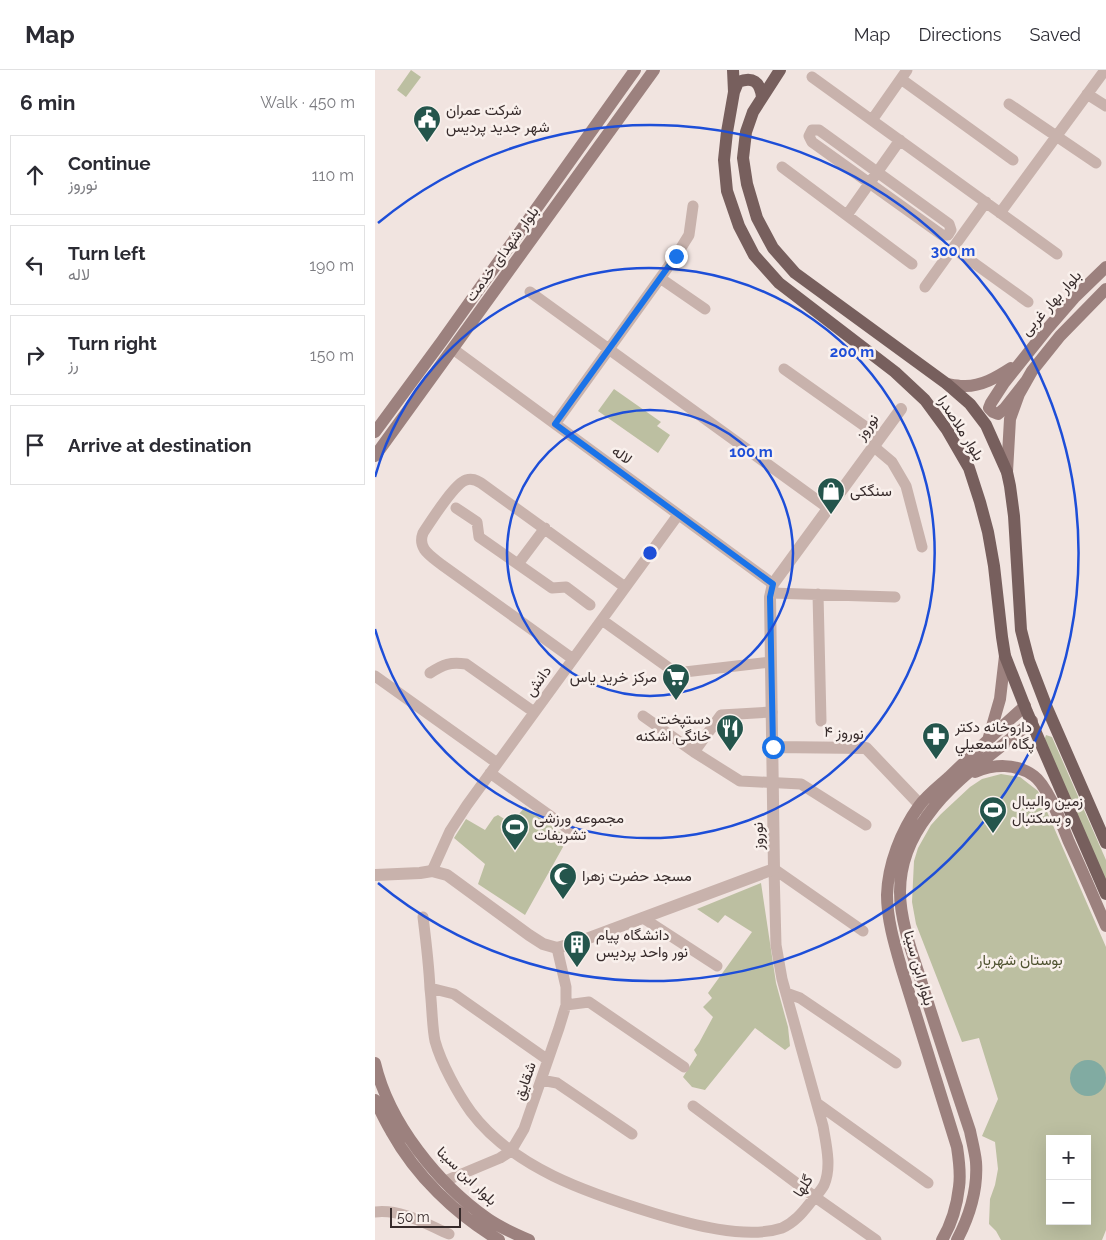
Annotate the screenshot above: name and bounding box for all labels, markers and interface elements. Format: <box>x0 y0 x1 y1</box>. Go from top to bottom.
text: Map <box>25 20 75 49</box>
text: Map <box>854 24 890 45</box>
text: Directions <box>918 24 1002 45</box>
text: Saved <box>1030 24 1081 45</box>
text: 6 min <box>20 90 75 115</box>
text: Walk · 450 m <box>260 93 355 112</box>
place label: شرکت عمران شهر جدید پردیس <box>446 101 550 137</box>
public building icon: شرکت عمران شهر جدید پردیس <box>412 104 442 143</box>
text: Continue <box>68 152 151 174</box>
icon: ahead <box>21 161 49 189</box>
text: 110 m <box>312 166 354 185</box>
text: نوروز <box>68 175 98 194</box>
street label: بلوار شهدای خدمت <box>461 203 543 306</box>
text: Turn left <box>68 242 145 264</box>
text: 300 m <box>931 242 975 260</box>
route end <box>665 245 688 268</box>
icon: left <box>21 251 49 279</box>
text: 190 m <box>309 256 354 275</box>
text: لاله <box>68 265 90 284</box>
street label: بلوار بهار غربی <box>1017 267 1086 340</box>
text: Turn right <box>68 332 157 354</box>
icon: right <box>21 341 49 369</box>
text: 200 m <box>830 343 874 361</box>
text: 150 m <box>310 346 354 365</box>
text: رز <box>68 355 79 374</box>
street label: بلوار ملاصدرا <box>934 392 988 464</box>
street label: نوروز <box>851 411 882 444</box>
icon: arrive <box>21 431 49 459</box>
text: Arrive at destination <box>68 434 252 456</box>
street label: لاله <box>608 442 636 468</box>
text: 100 m <box>729 443 773 461</box>
shop icon: سنگکی <box>816 476 846 515</box>
place label: سنگکی <box>850 482 892 501</box>
centre of rings <box>641 544 659 562</box>
street label: دانش <box>521 662 556 700</box>
supermarket icon: مرکز خرید یاس <box>661 662 691 701</box>
place label: مرکز خرید یاس <box>570 668 657 687</box>
place label: دستپخت خانگی اشکنه <box>636 710 711 746</box>
restaurant icon: دستپخت خانگی اشکنه <box>715 713 745 752</box>
place label: داروخانه دكتر پگاه اسمعيلي <box>954 718 1035 757</box>
pharmacy icon: داروخانه دكتر پگاه اسمعيلي <box>921 721 951 760</box>
street label: نوروز ۴ <box>823 723 865 743</box>
route start <box>762 736 785 759</box>
place label: زمین والیبال و بسکتبال <box>1012 792 1083 827</box>
sports icon: زمین والیبال و بسکتبال <box>978 795 1008 834</box>
place label: مجموعه ورزشی تشریفات <box>534 809 624 844</box>
sports icon: مجموعه ورزشی تشریفات <box>500 812 530 851</box>
street label: نوروز <box>749 822 767 851</box>
mosque icon: مسجد حضرت زهرا <box>548 861 578 900</box>
place label: مسجد حضرت زهرا <box>582 867 692 885</box>
place label: دانشگاه پیام نور واحد پردیس <box>596 926 688 962</box>
street label: بلوار ابن سینا <box>899 928 938 1008</box>
building icon: دانشگاه پیام نور واحد پردیس <box>562 929 592 968</box>
park label: بوستان شهریار <box>976 951 1063 969</box>
street label: شقایق <box>510 1059 541 1103</box>
map controls <box>1046 1135 1091 1225</box>
button: + <box>1046 1135 1091 1180</box>
street label: بلوار ابن سینا <box>432 1143 501 1210</box>
street label: گلها <box>789 1171 817 1200</box>
button: − <box>1046 1180 1091 1225</box>
scale bar <box>390 1205 461 1228</box>
text: 50 m <box>397 1209 430 1225</box>

